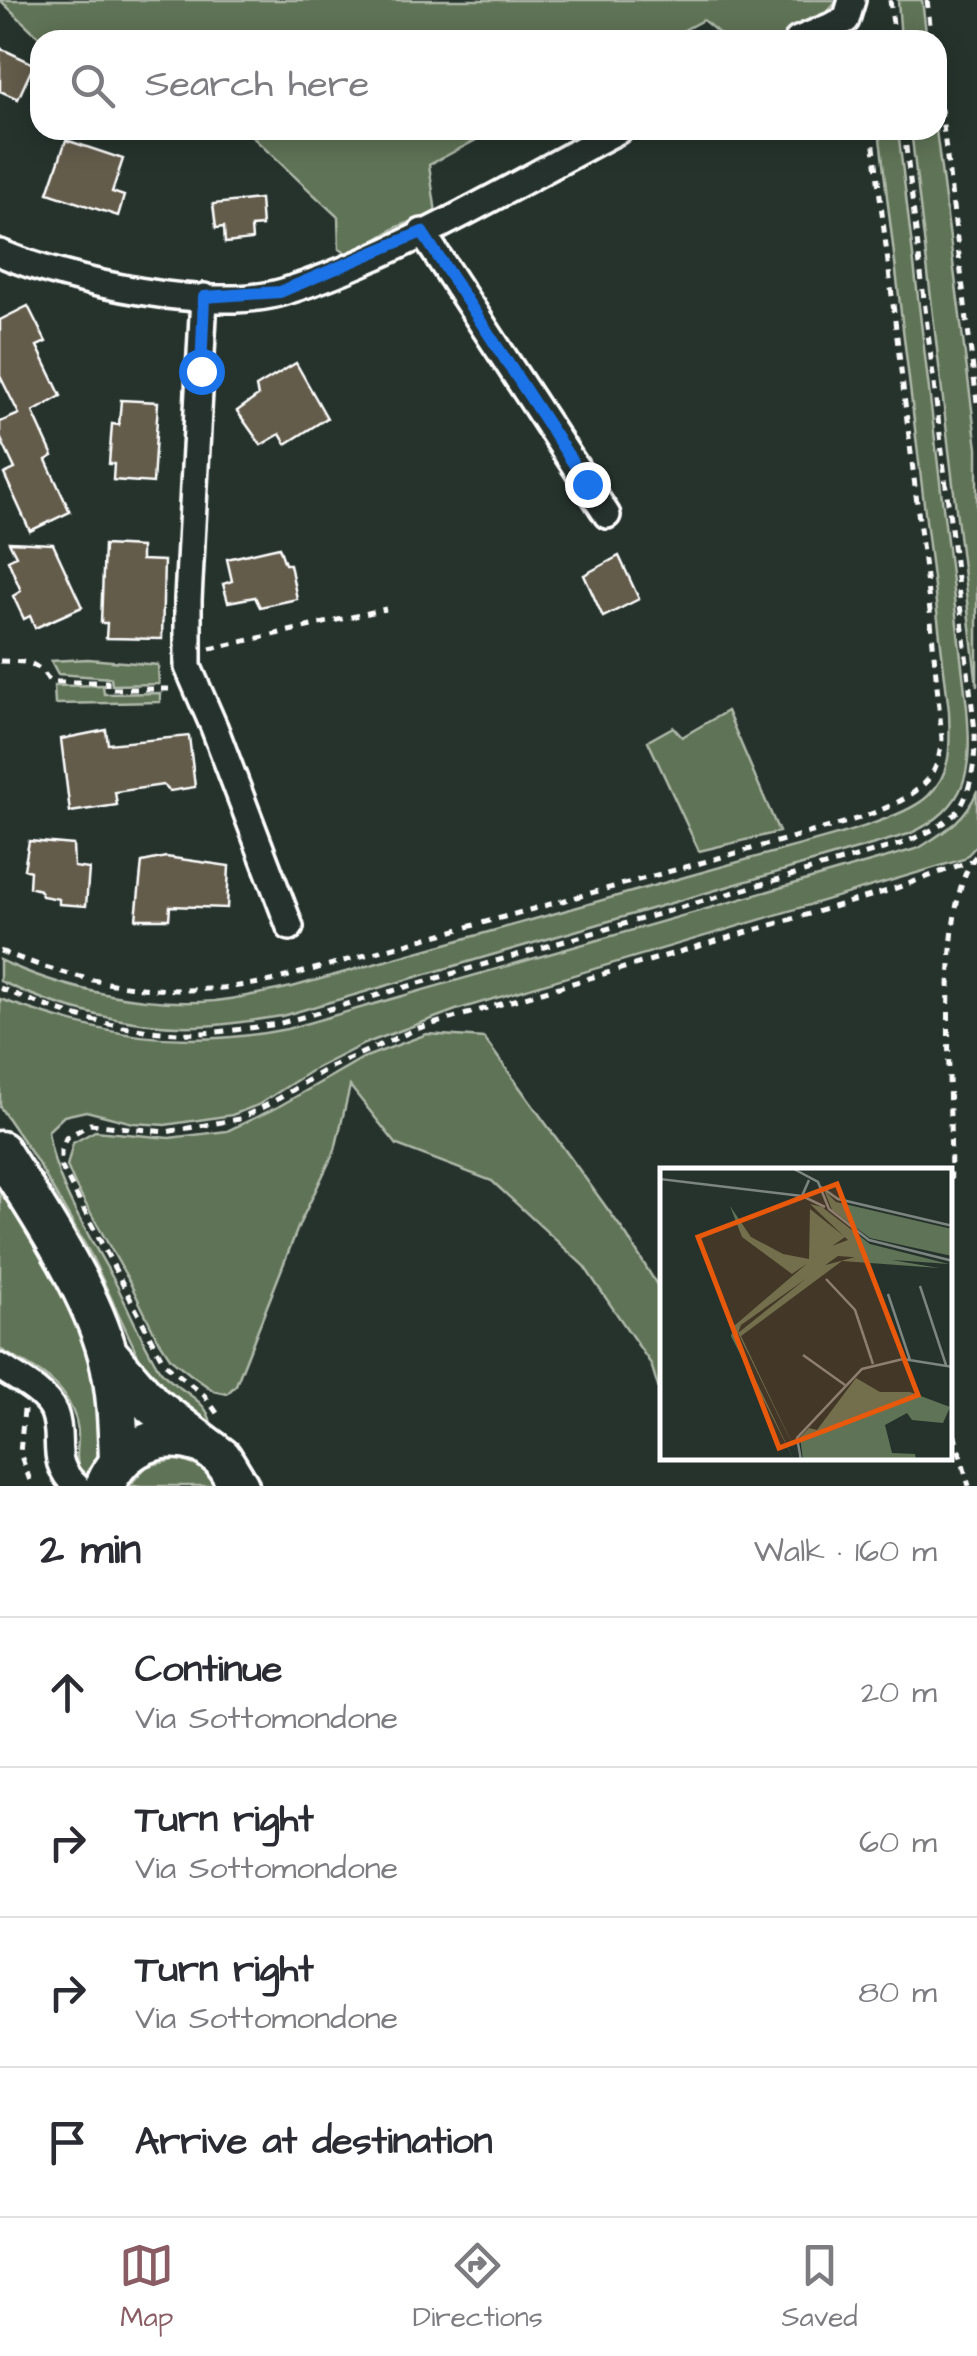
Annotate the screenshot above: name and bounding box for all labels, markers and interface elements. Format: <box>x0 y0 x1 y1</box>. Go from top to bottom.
search box <box>30 30 947 140</box>
icon: search <box>65 58 120 113</box>
text: Search here <box>145 59 369 111</box>
route start <box>179 349 225 395</box>
route end <box>565 462 611 508</box>
inset map <box>660 1168 952 1461</box>
text: 2 min <box>40 1522 141 1580</box>
text: Walk · 160 m <box>754 1529 937 1574</box>
text: Continue <box>135 1644 282 1696</box>
icon: ahead <box>40 1665 95 1720</box>
text: 20 m <box>861 1670 937 1715</box>
text: Via Sottomondone <box>135 1696 398 1741</box>
text: Turn right <box>135 1794 314 1846</box>
icon: right <box>40 1815 95 1870</box>
text: 60 m <box>859 1820 937 1865</box>
text: Via Sottomondone <box>135 1846 398 1891</box>
text: Turn right <box>135 1944 314 1996</box>
icon: right <box>40 1965 95 2020</box>
text: 80 m <box>858 1970 937 2015</box>
text: Via Sottomondone <box>135 1996 398 2041</box>
icon: arrive <box>40 2115 95 2170</box>
text: Arrive at destination <box>135 2116 492 2168</box>
tab: Map <box>119 2238 174 2337</box>
tab: Directions <box>413 2238 543 2337</box>
tab: Saved <box>781 2238 858 2337</box>

